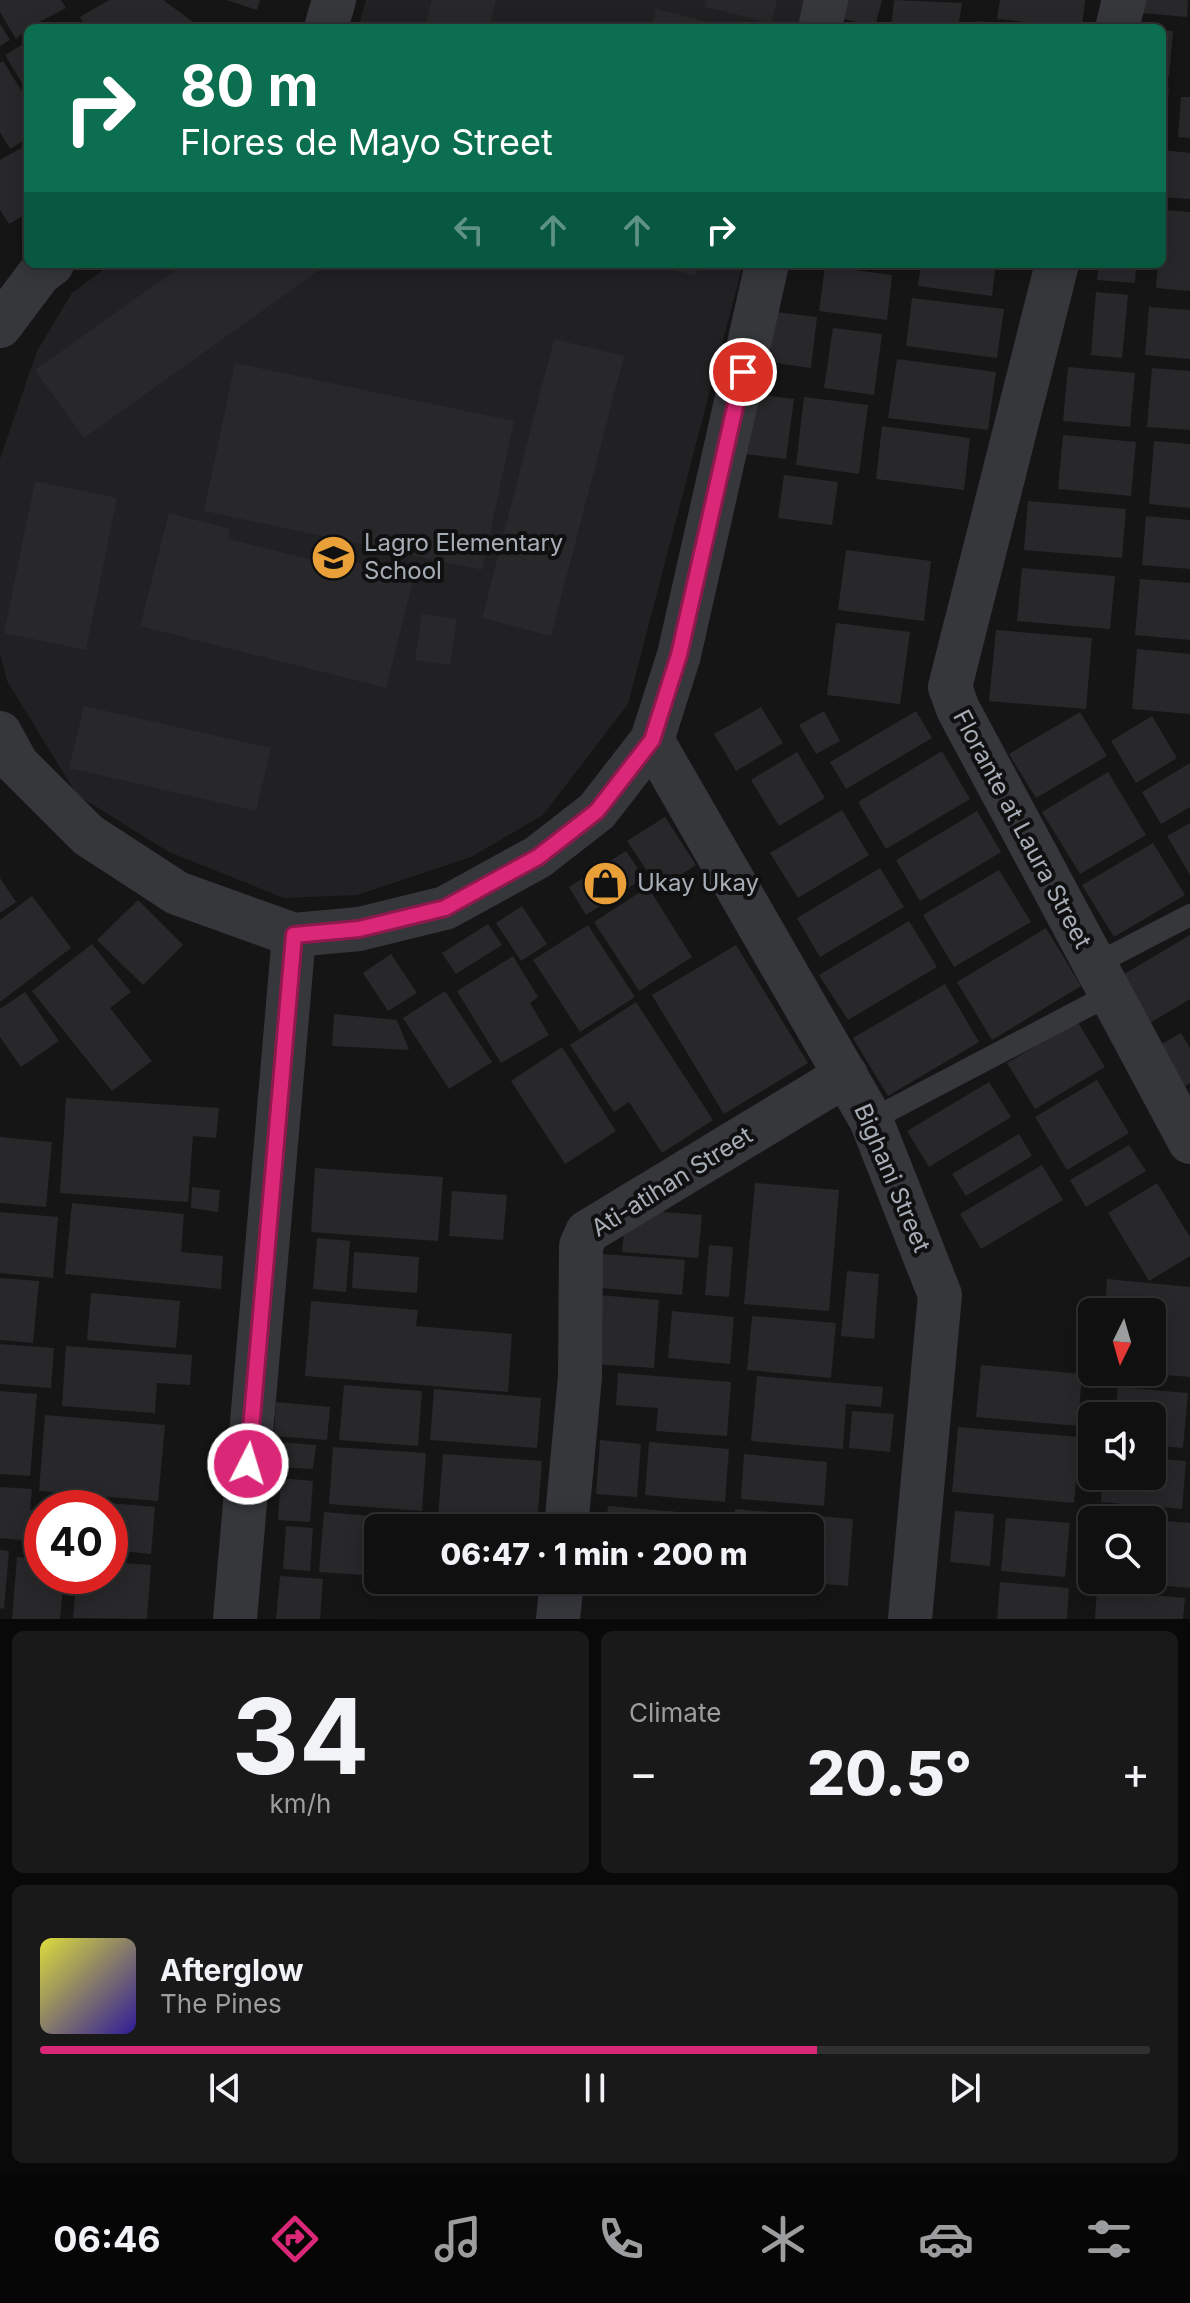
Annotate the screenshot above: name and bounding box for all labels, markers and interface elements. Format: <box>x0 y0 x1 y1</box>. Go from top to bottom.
text: 80 m <box>180 52 319 120</box>
icon: right <box>48 56 152 160</box>
text: Flores de Mayo Street <box>180 120 553 164</box>
icon: left <box>447 208 491 252</box>
icon: ahead <box>531 208 575 252</box>
icon: ahead <box>615 208 659 252</box>
icon: right <box>699 208 743 252</box>
pin <box>709 338 777 406</box>
icon: arrive <box>721 350 765 394</box>
place label: Lagro Elementary School <box>364 528 563 585</box>
school or university icon: Lagro Elementary School <box>309 533 357 581</box>
street label: Florante at Laura Street <box>947 705 1098 953</box>
shop icon: Ukay Ukay <box>582 859 630 907</box>
place label: Ukay Ukay <box>637 868 759 897</box>
street label: Bighani Street <box>848 1099 937 1256</box>
street label: Ati-atihan Street <box>586 1120 758 1243</box>
north arrow <box>1078 1298 1166 1386</box>
map controls <box>1078 1298 1166 1594</box>
button: sound <box>1078 1402 1166 1490</box>
position arrow <box>206 1422 290 1506</box>
speed limit sign: 40 <box>24 1490 128 1594</box>
button: search <box>1078 1506 1166 1594</box>
text: 06:47 · 1 min · 200 m <box>440 1536 748 1572</box>
text: 34 <box>232 1673 369 1799</box>
text: Climate <box>629 1697 721 1728</box>
text: 20.5° <box>807 1737 972 1809</box>
text: − <box>629 1746 658 1800</box>
text: + <box>1121 1746 1150 1800</box>
text: km/h <box>270 1788 331 1819</box>
text: Afterglow <box>160 1952 304 1988</box>
text: The Pines <box>160 1988 282 2019</box>
icon: previous <box>203 2066 247 2110</box>
icon: pause <box>573 2066 617 2110</box>
icon: next <box>943 2066 987 2110</box>
icon: directions <box>267 2211 323 2267</box>
icon: music <box>430 2211 486 2267</box>
icon: phone <box>593 2211 649 2267</box>
icon: climate <box>755 2211 811 2267</box>
icon: car <box>918 2211 974 2267</box>
icon: filters <box>1081 2211 1137 2267</box>
text: 06:46 <box>53 2217 161 2261</box>

